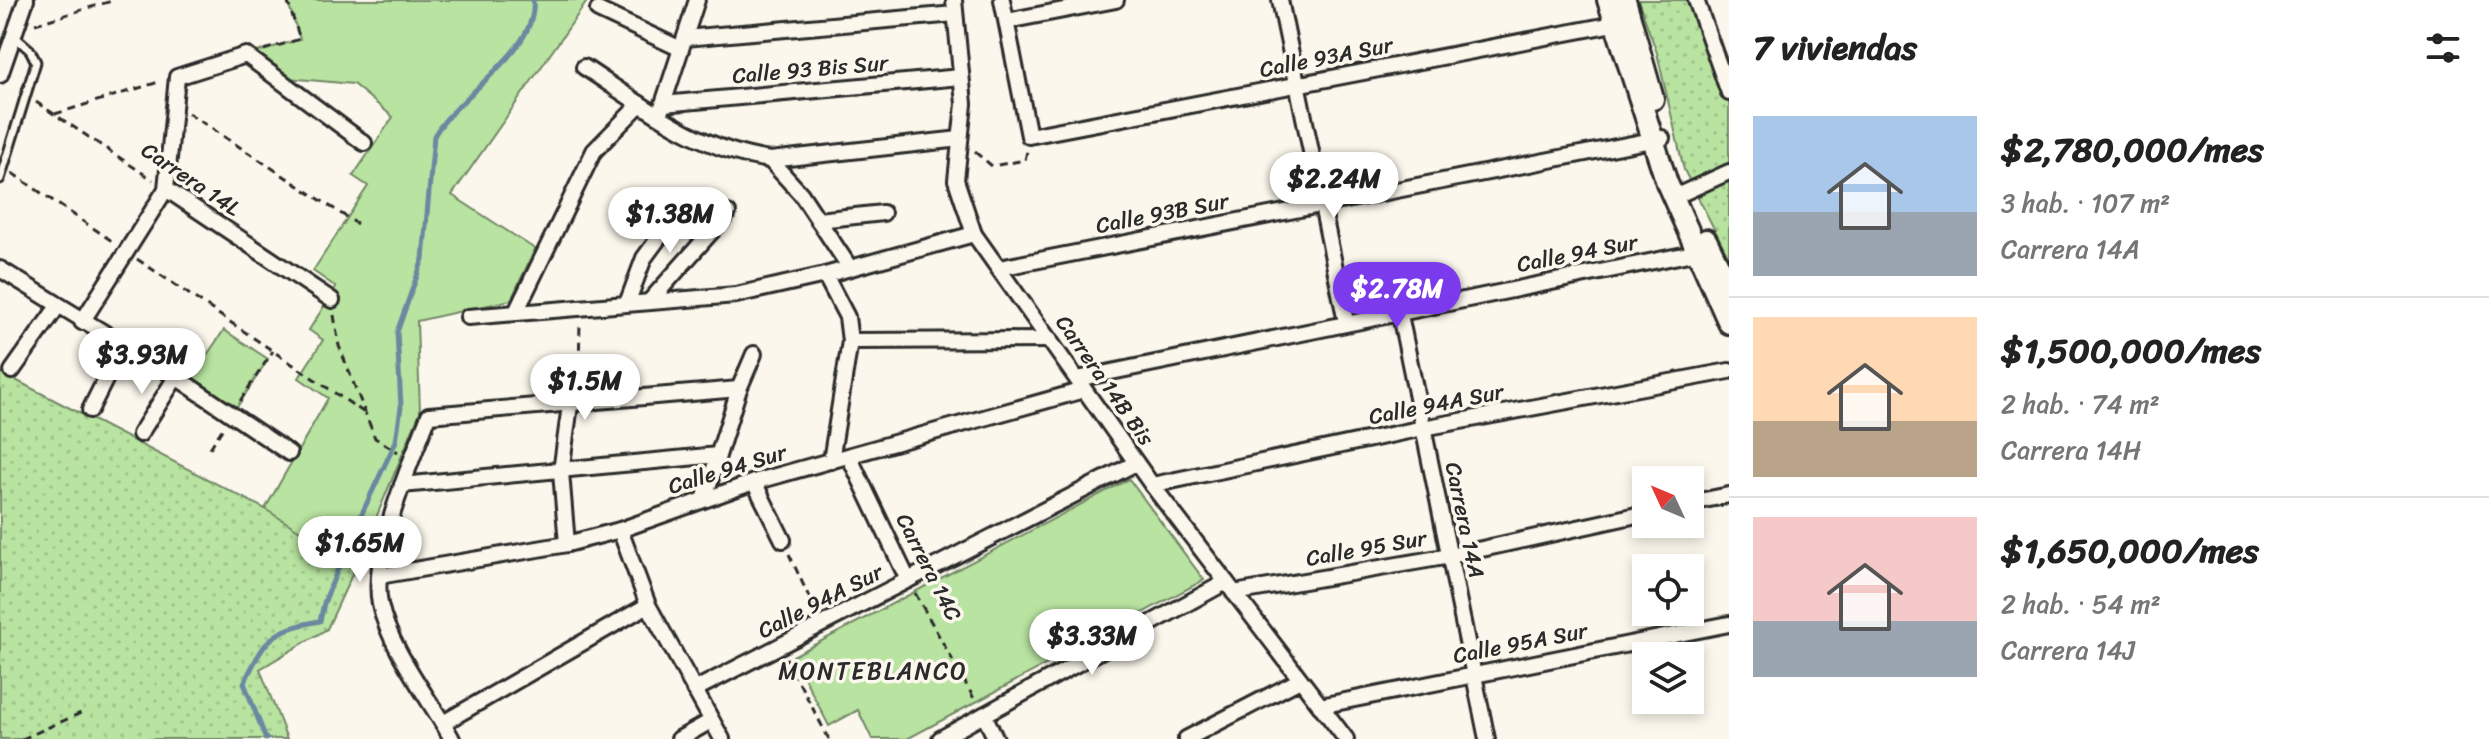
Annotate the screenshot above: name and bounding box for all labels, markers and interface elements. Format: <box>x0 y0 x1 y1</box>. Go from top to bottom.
text: 7 viviendas <box>1753 18 1917 78</box>
street label: Calle 93A Sur <box>1256 25 1398 89</box>
icon: filters <box>2421 26 2465 70</box>
street label: Calle 93 Bis Sur <box>731 43 891 95</box>
text: $2,780,000/mes <box>2001 120 2264 180</box>
street label: Carrera 14L <box>133 131 250 227</box>
icon: home <box>1817 148 1913 244</box>
pin: $2.24M <box>1269 152 1399 220</box>
text: $2.24M <box>1288 155 1380 201</box>
text: 3 hab. · 107 m² <box>2001 180 2170 226</box>
street label: Calle 93B Sur <box>1092 181 1234 245</box>
pin: $1.38M <box>605 187 735 255</box>
text: $1.38M <box>626 190 714 236</box>
street label: Calle 94 Sur <box>1513 222 1643 284</box>
text: Carrera 14A <box>2001 226 2140 272</box>
pin: $2.78M <box>1332 262 1462 330</box>
text: $2.78M <box>1351 265 1443 311</box>
street label: Carrera 14B Bis <box>1045 306 1165 455</box>
text: $1,500,000/mes <box>2001 321 2261 381</box>
pin: $3.93M <box>77 328 207 396</box>
text: $3.93M <box>96 331 188 377</box>
icon: home <box>1817 349 1913 445</box>
pin: $1.5M <box>529 354 641 422</box>
text: $1.5M <box>548 357 622 403</box>
street label: Calle 94A Sur <box>1365 371 1509 436</box>
text: 2 hab. · 74 m² <box>2001 381 2160 427</box>
text: Carrera 14H <box>2001 427 2141 473</box>
street label: Calle 94 Sur <box>663 432 793 505</box>
street label: Carrera 14A <box>1434 458 1496 582</box>
north arrow <box>1632 466 1704 538</box>
map controls <box>1632 466 1704 714</box>
street label: Carrera 14C <box>885 506 973 628</box>
pin: $1.65M <box>295 516 425 584</box>
street label: Calle 95 Sur <box>1303 518 1431 578</box>
text: $1.65M <box>316 519 404 565</box>
text: $1,650,000/mes <box>2001 521 2259 581</box>
icon: home <box>1817 549 1913 645</box>
street label: Calle 94A Sur <box>750 552 891 649</box>
button: locate <box>1632 554 1704 626</box>
text: 2 hab. · 54 m² <box>2001 581 2161 627</box>
pin: $3.33M <box>1027 609 1157 677</box>
street label: Calle 95A Sur <box>1449 610 1592 675</box>
text: $3.33M <box>1047 612 1137 658</box>
text: Carrera 14J <box>2001 627 2135 673</box>
button: layers <box>1632 642 1704 714</box>
district label: MONTEBLANCO <box>778 650 968 692</box>

